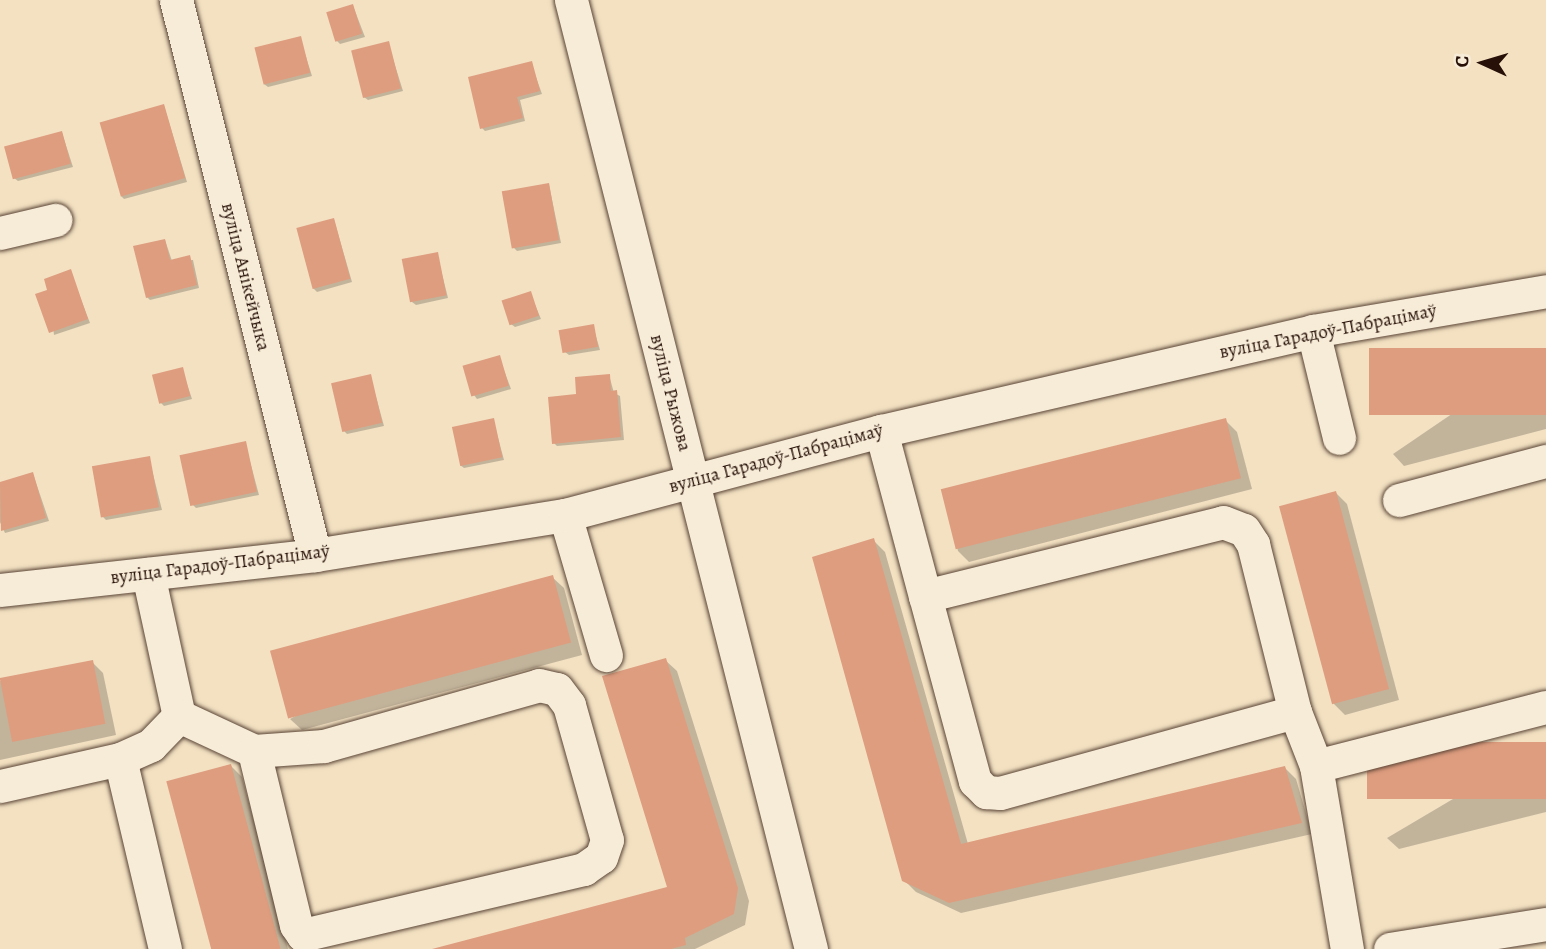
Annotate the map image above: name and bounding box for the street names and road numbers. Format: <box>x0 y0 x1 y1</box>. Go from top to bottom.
street label: вуліца Анікейчыка <box>216 201 274 353</box>
street label: вуліца Гарадоў-Пабрацімаў <box>1217 300 1439 364</box>
street label: вуліца Рыжова <box>644 332 696 454</box>
street label: вуліца Гарадоў-Пабрацімаў <box>666 419 886 499</box>
street label: вуліца Гарадоў-Пабрацімаў <box>109 540 331 590</box>

